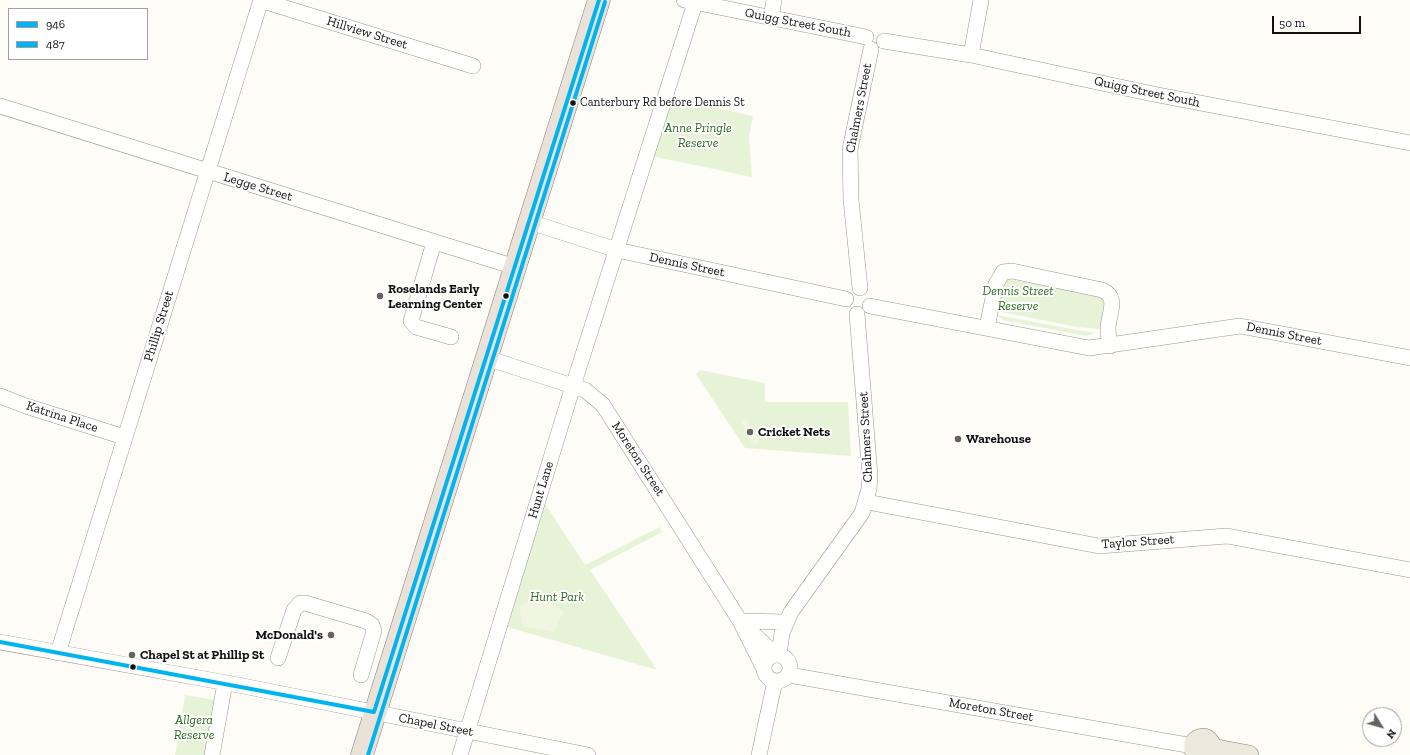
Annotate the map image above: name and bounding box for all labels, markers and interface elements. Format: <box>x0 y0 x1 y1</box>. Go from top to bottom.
street label: Quigg Street South <box>744 5 852 41</box>
legend <box>8 8 148 60</box>
scale bar <box>1274 8 1363 34</box>
street label: Hillview Street <box>325 13 409 53</box>
text: 50 m <box>1279 16 1305 30</box>
text: 946 <box>46 17 65 31</box>
text: 487 <box>46 37 65 51</box>
street label: Chalmers Street <box>843 62 875 154</box>
street label: Quigg Street South <box>1093 73 1201 111</box>
place label: Canterbury Rd before Dennis St <box>580 96 745 110</box>
marker: Canterbury Rd before Dennis St <box>568 98 578 108</box>
park label: Anne Pringle Reserve <box>664 120 732 151</box>
street label: Legge Street <box>222 169 294 205</box>
street label: Dennis Street <box>648 249 726 281</box>
place label: Roselands Early Learning Center <box>388 281 483 312</box>
park label: Dennis Street Reserve <box>982 283 1054 314</box>
street label: Phillip Street <box>141 289 177 363</box>
marker: Roselands Early Learning Center <box>375 291 385 301</box>
unlabelled marker <box>501 291 511 301</box>
street label: Dennis Street <box>1245 319 1323 349</box>
street label: Chalmers Street <box>856 391 876 483</box>
street label: Katrina Place <box>24 398 100 436</box>
street label: Moreton Street <box>608 419 668 499</box>
place label: Cricket Nets <box>758 424 830 440</box>
marker: Cricket Nets <box>745 427 755 437</box>
place label: Warehouse <box>966 431 1031 447</box>
marker: Warehouse <box>953 434 963 444</box>
street label: Hunt Lane <box>525 460 557 520</box>
street label: Taylor Street <box>1101 532 1175 552</box>
park label: Hunt Park <box>530 589 584 605</box>
place label: McDonald's <box>256 627 323 643</box>
marker: McDonald's <box>326 630 336 640</box>
place label: Chapel St at Phillip St <box>140 647 264 663</box>
marker: Chapel St at Phillip St <box>127 650 137 660</box>
unlabelled marker <box>128 662 138 672</box>
street label: Moreton Street <box>948 695 1034 725</box>
north arrow <box>1362 707 1402 747</box>
street label: Chapel Street <box>397 710 475 740</box>
park label: Allgera Reserve <box>174 712 214 743</box>
text: N <box>1383 727 1399 741</box>

